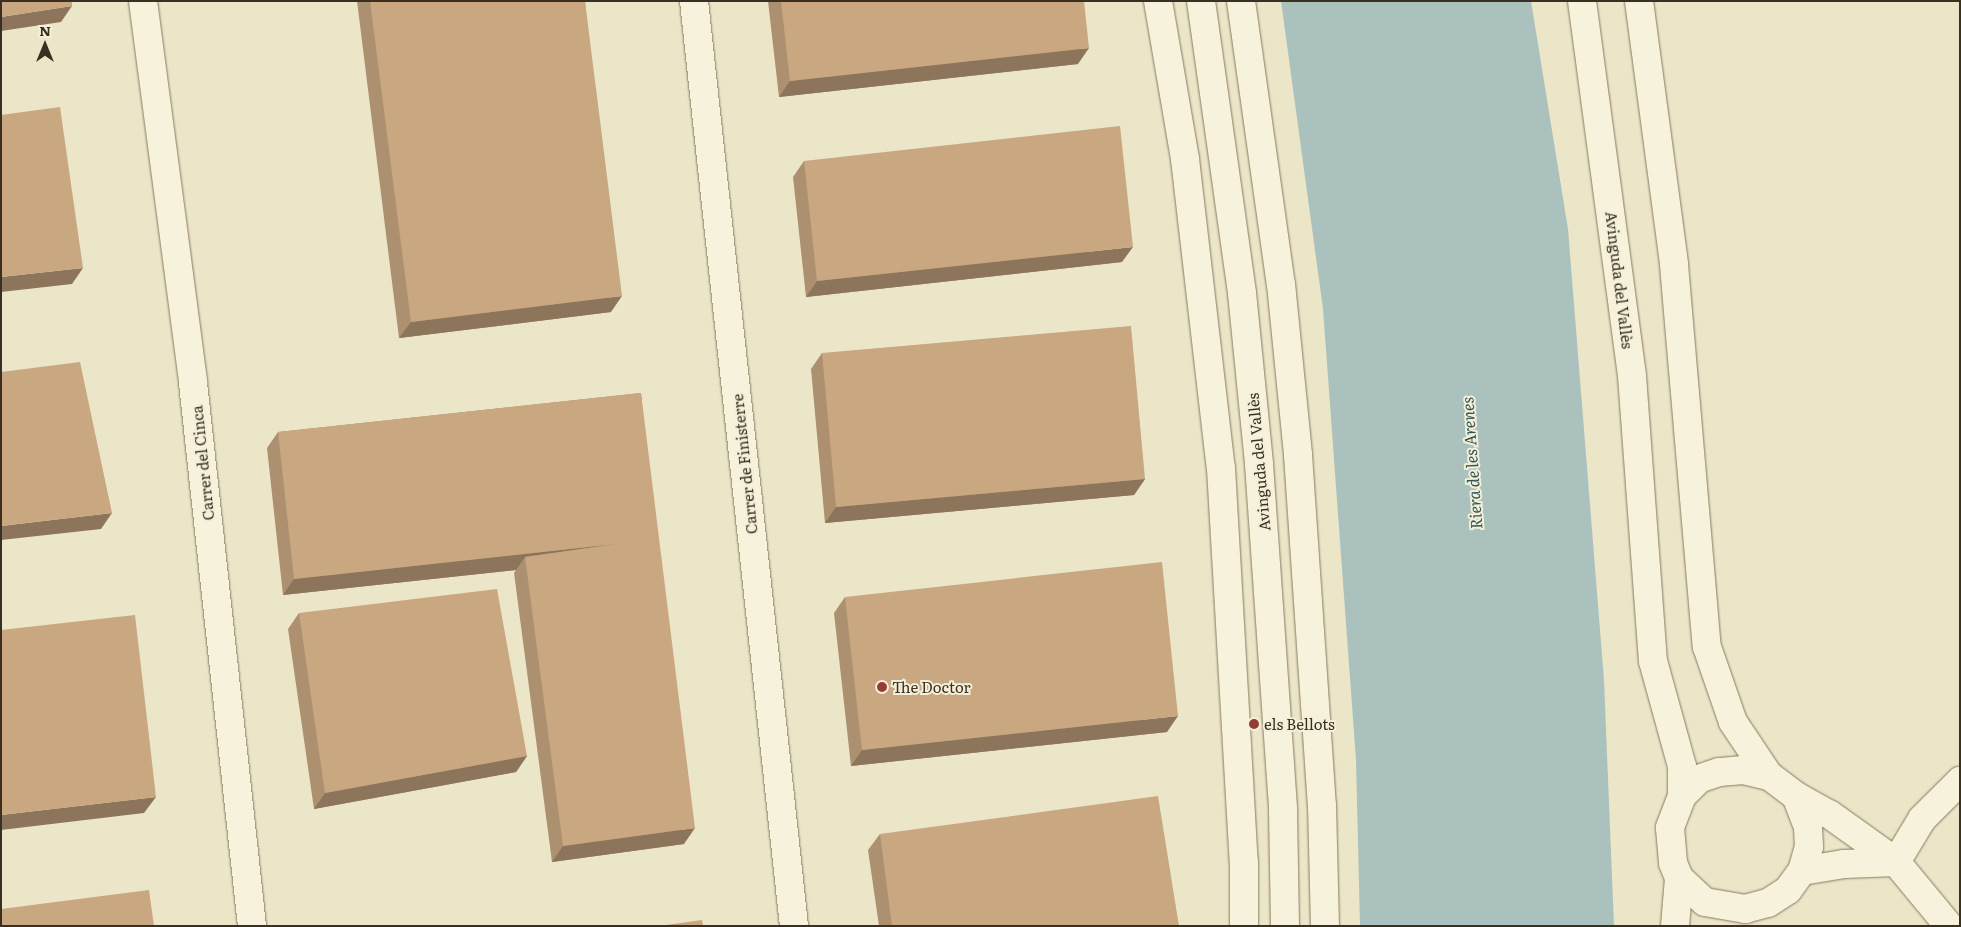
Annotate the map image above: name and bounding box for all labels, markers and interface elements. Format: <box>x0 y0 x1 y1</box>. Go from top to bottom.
north arrow <box>20 20 70 70</box>
text: N <box>39 20 51 40</box>
street label: Avinguda del Vallès <box>1603 210 1637 350</box>
street label: Avinguda del Vallès <box>1243 392 1273 532</box>
street label: Carrer de Finisterre <box>728 393 760 535</box>
water label: Riera de les Arenes <box>1457 396 1485 530</box>
street label: Carrer del Cinca <box>187 405 217 521</box>
place label: The Doctor <box>892 678 971 696</box>
marker: The Doctor <box>876 681 888 693</box>
place label: els Bellots <box>1264 715 1335 733</box>
marker: els Bellots <box>1248 718 1260 730</box>

